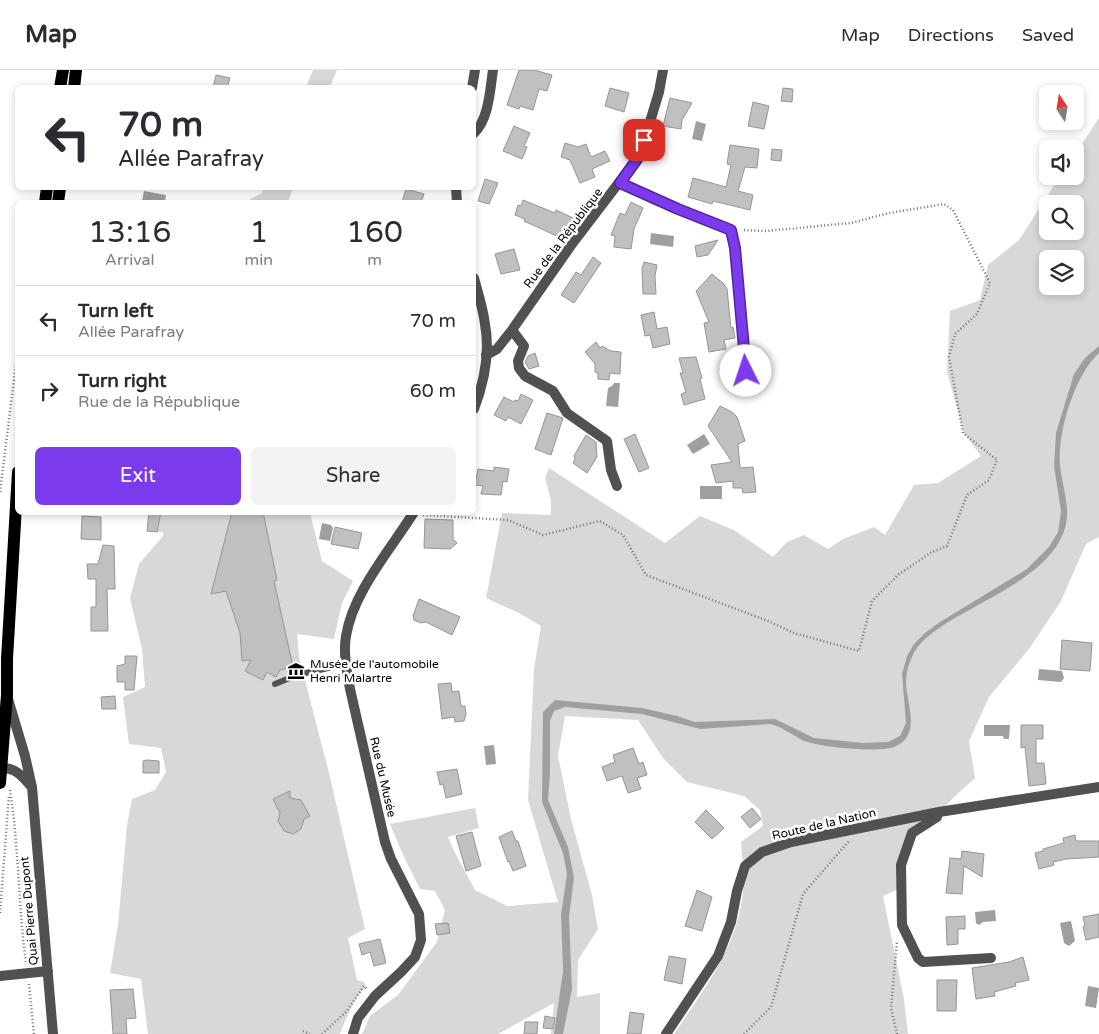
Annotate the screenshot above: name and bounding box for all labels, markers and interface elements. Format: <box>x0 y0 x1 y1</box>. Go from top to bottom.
text: Map <box>25 20 77 49</box>
text: Map <box>841 24 880 46</box>
text: Directions <box>908 24 994 46</box>
text: Saved <box>1022 24 1074 46</box>
north arrow <box>1039 85 1084 130</box>
map controls <box>1039 85 1084 295</box>
text: 70 m <box>118 104 203 146</box>
icon: left <box>35 105 100 170</box>
pin <box>623 119 665 161</box>
icon: arrive <box>630 126 658 154</box>
button: sound <box>1039 140 1084 185</box>
text: Allée Parafray <box>118 146 264 172</box>
street label: Rue de la République <box>521 185 605 291</box>
button: search <box>1039 195 1084 240</box>
text: 13:16 <box>88 214 171 251</box>
text: 1 <box>249 214 268 251</box>
text: 160 <box>346 214 403 251</box>
text: Arrival <box>105 250 155 270</box>
text: min <box>245 250 273 270</box>
text: m <box>367 250 382 270</box>
button: layers <box>1039 250 1084 295</box>
text: Turn left <box>78 300 154 322</box>
icon: left <box>35 307 63 335</box>
text: 70 m <box>410 310 456 332</box>
text: Allée Parafray <box>78 322 184 342</box>
position arrow <box>719 344 771 396</box>
text: Turn right <box>78 370 166 392</box>
icon: right <box>35 377 63 405</box>
text: 60 m <box>410 380 456 402</box>
text: Rue de la République <box>78 392 240 412</box>
button: Exit <box>35 447 241 505</box>
button: Share <box>251 447 456 505</box>
place label: Musée de l'automobile Henri Malartre <box>310 657 439 685</box>
museum icon: Musée de l'automobile Henri Malartre <box>286 661 306 681</box>
street label: Rue du Musée <box>367 736 399 819</box>
street label: Route de la Nation <box>771 805 877 843</box>
street label: Quai Pierre Dupont <box>17 856 41 966</box>

